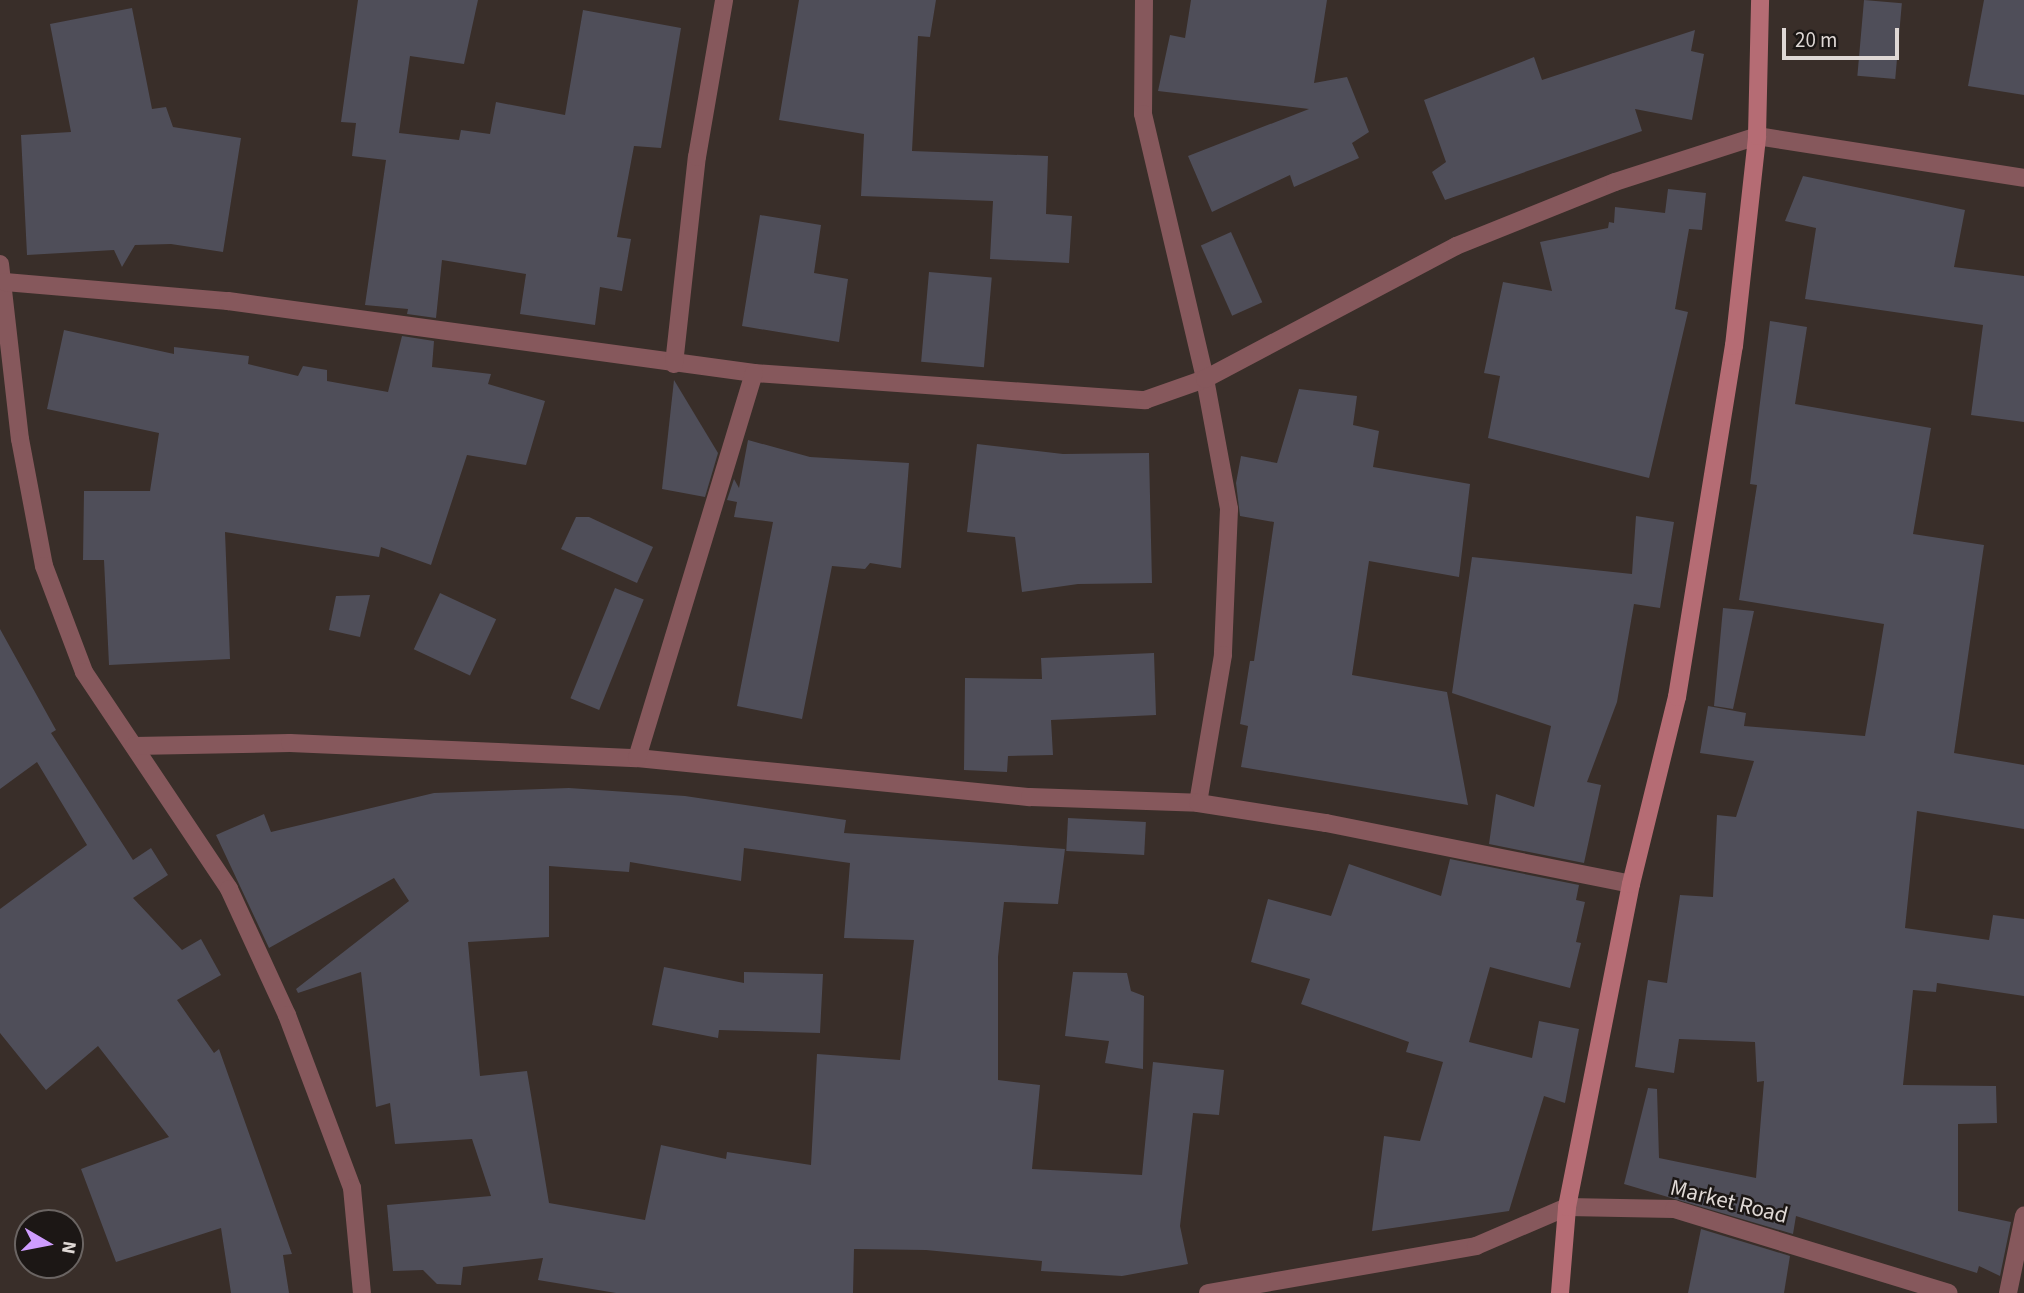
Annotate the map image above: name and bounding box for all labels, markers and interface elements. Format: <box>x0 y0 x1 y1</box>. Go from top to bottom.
scale bar <box>1786 14 1903 58</box>
text: 20 m <box>1795 25 1837 55</box>
street label: Market Road <box>1667 1174 1791 1230</box>
north arrow <box>14 1209 84 1279</box>
text: N <box>54 1239 83 1256</box>

